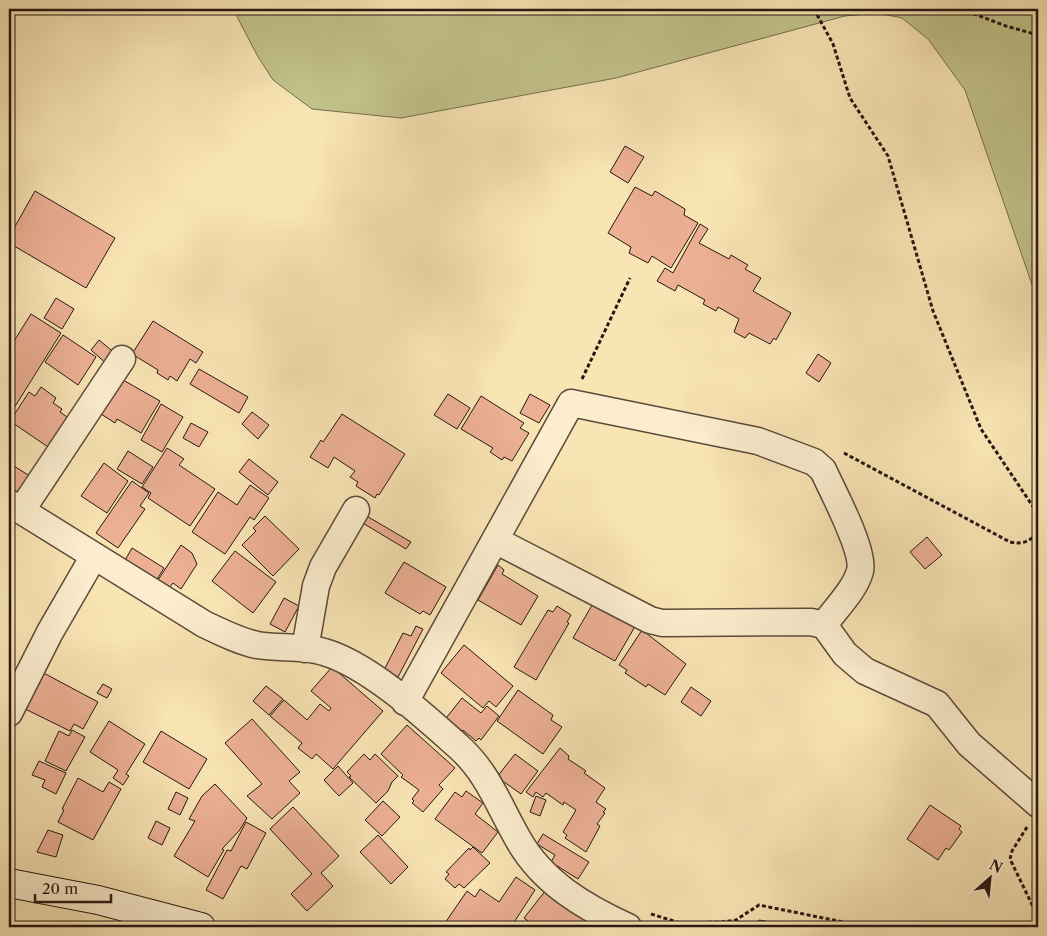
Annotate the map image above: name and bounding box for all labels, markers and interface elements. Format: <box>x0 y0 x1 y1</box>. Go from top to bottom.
north arrow <box>964 854 1014 904</box>
text: N <box>986 856 1005 877</box>
scale bar <box>35 871 111 903</box>
text: 20 m <box>42 879 78 898</box>

